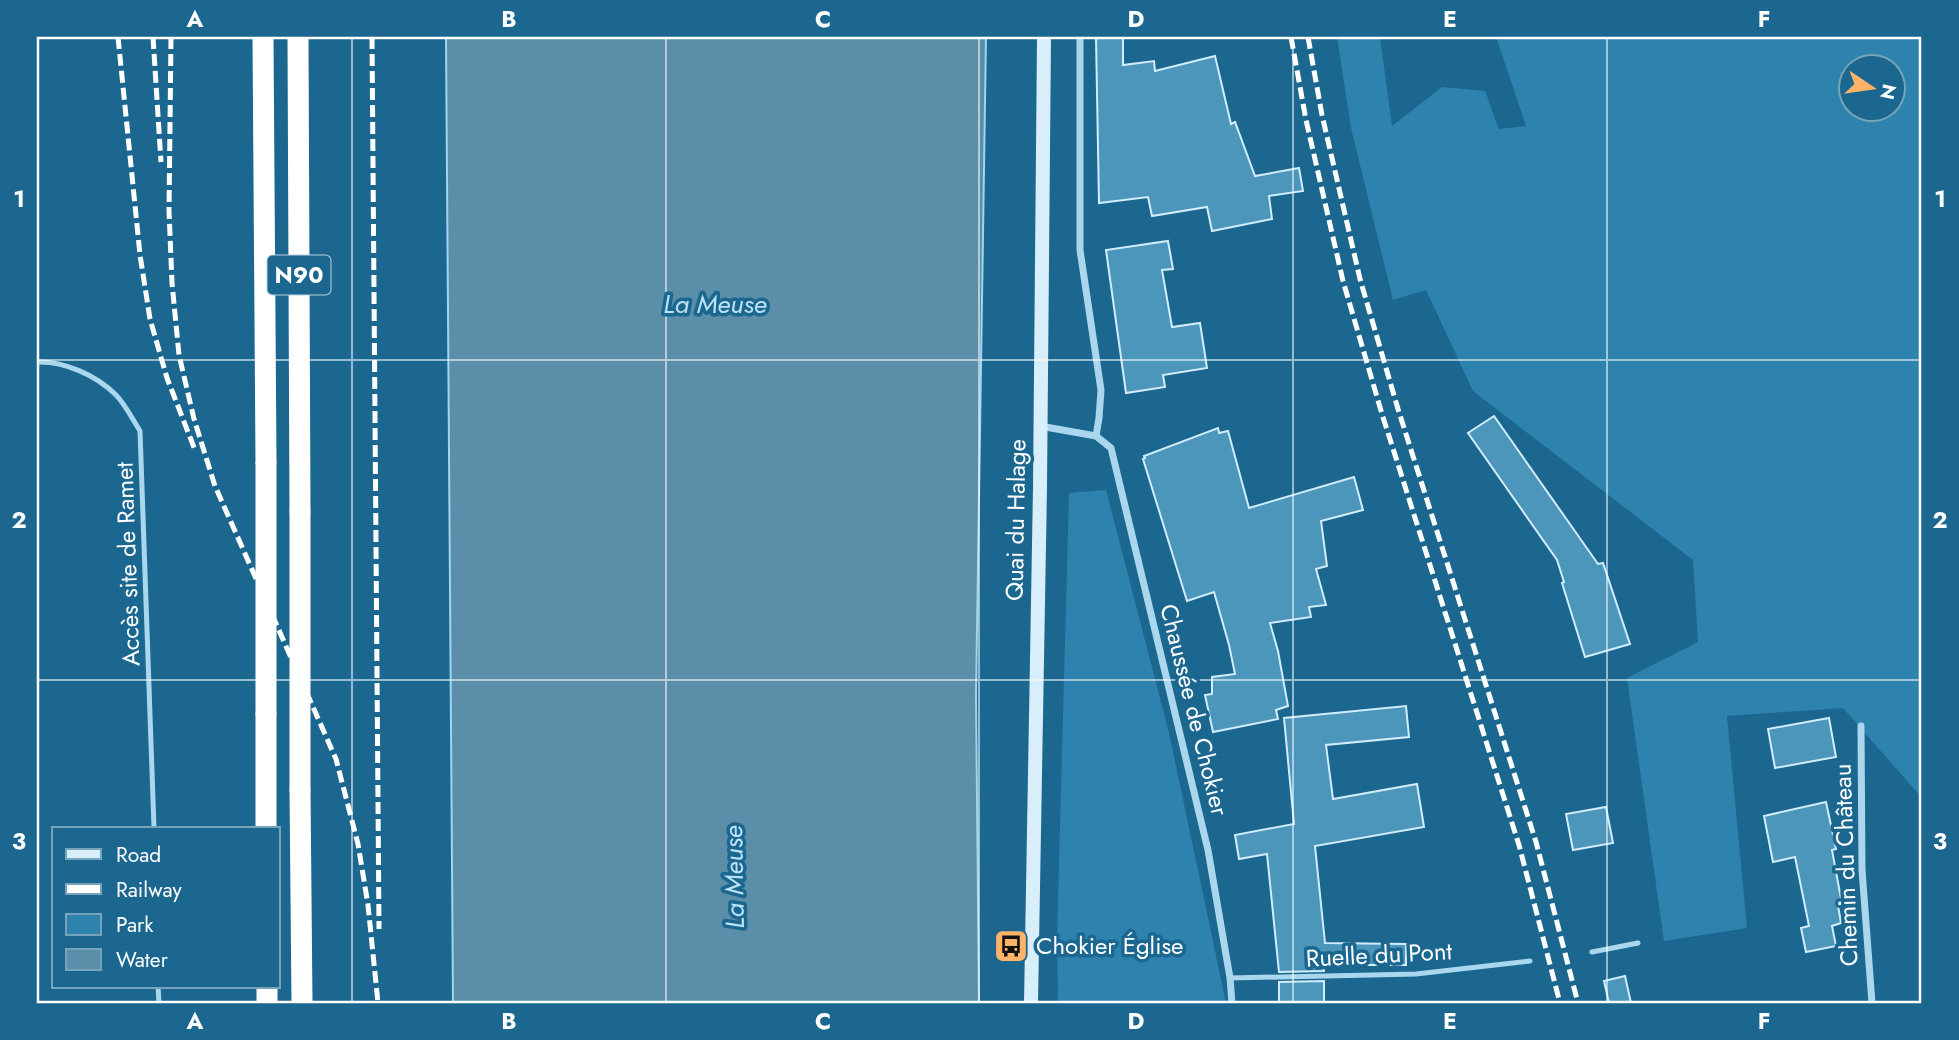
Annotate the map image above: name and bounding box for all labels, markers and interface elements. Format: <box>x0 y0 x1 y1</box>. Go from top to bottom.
text: A <box>186 2 204 36</box>
text: B <box>501 2 517 36</box>
text: C <box>815 2 831 36</box>
text: D <box>1128 2 1145 36</box>
text: E <box>1443 2 1457 36</box>
text: F <box>1758 2 1770 36</box>
north arrow <box>1836 52 1906 122</box>
text: N <box>1873 81 1903 102</box>
text: 1 <box>13 182 25 216</box>
text: 1 <box>1934 182 1946 216</box>
road number: N90 <box>268 256 330 294</box>
water label: La Meuse <box>663 285 767 323</box>
street label: Quai du Halage <box>997 439 1034 601</box>
street label: Accès site de Ramet <box>106 461 149 667</box>
text: 2 <box>11 503 27 537</box>
text: 2 <box>1932 503 1948 537</box>
street label: Chaussée de Chokier <box>1151 600 1238 820</box>
street label: Chemin du Château <box>1824 763 1867 967</box>
text: 3 <box>12 824 26 858</box>
text: 3 <box>1933 824 1947 858</box>
water label: La Meuse <box>714 825 754 929</box>
legend <box>52 827 280 988</box>
text: Road <box>116 840 161 870</box>
text: Railway <box>116 875 182 905</box>
text: Park <box>116 910 154 940</box>
bus stop icon: Chokier Église <box>992 927 1030 965</box>
place label: Chokier Église <box>1036 928 1183 963</box>
street label: Ruelle du Pont <box>1305 933 1453 976</box>
text: Water <box>116 945 169 975</box>
text: A <box>186 1004 204 1038</box>
text: B <box>501 1004 517 1038</box>
text: C <box>815 1004 831 1038</box>
text: D <box>1128 1004 1145 1038</box>
text: E <box>1443 1004 1457 1038</box>
text: F <box>1758 1004 1770 1038</box>

